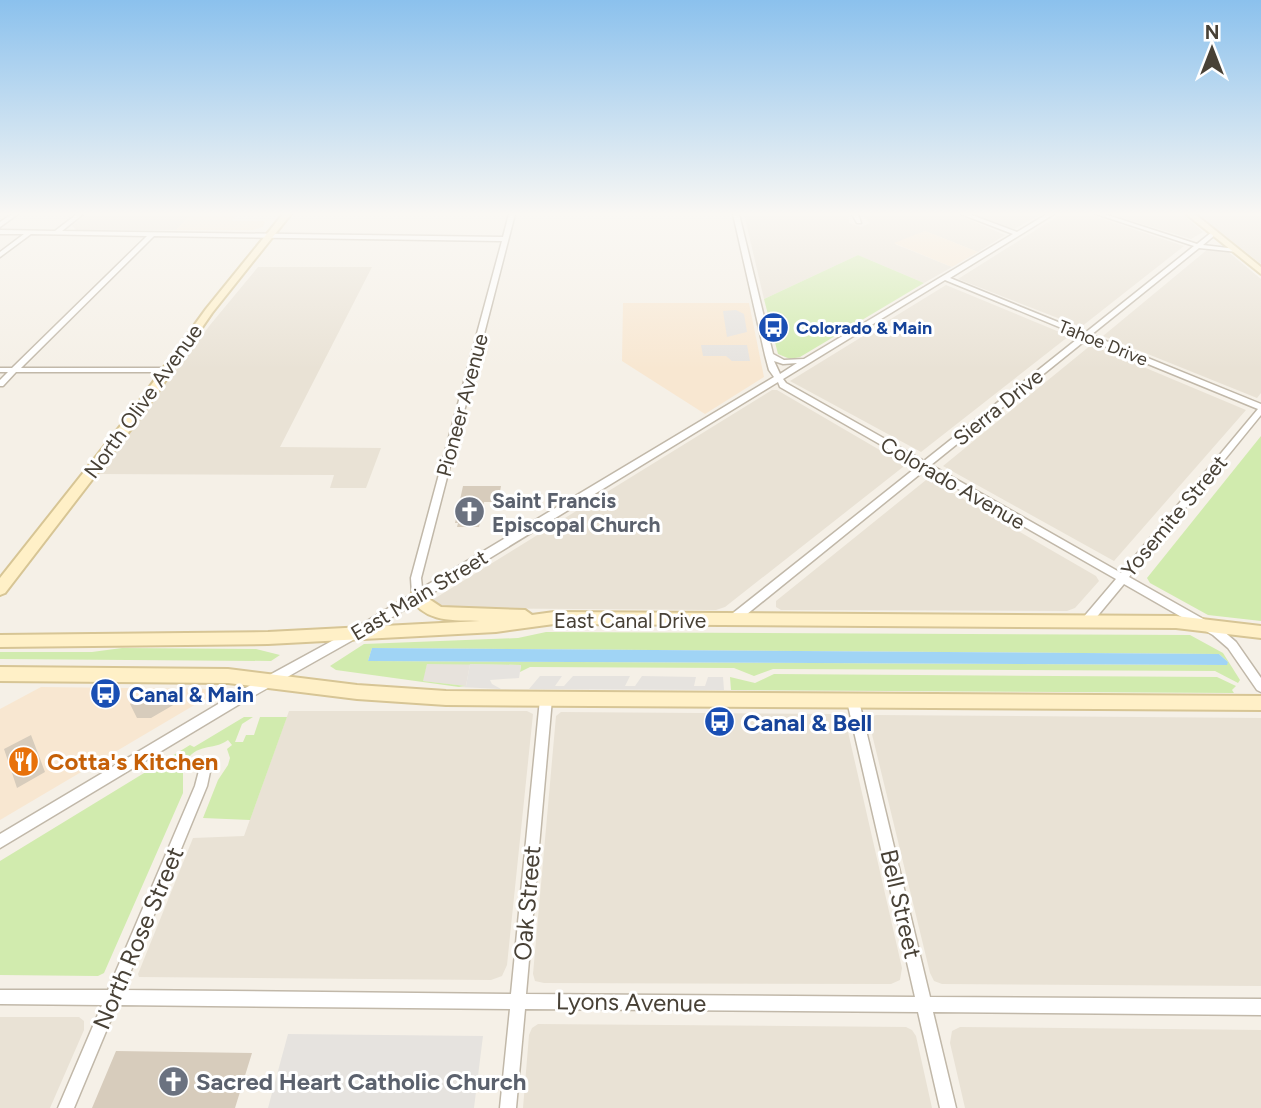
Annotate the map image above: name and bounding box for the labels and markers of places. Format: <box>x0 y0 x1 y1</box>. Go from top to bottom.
bus stop icon: Colorado & Main <box>756 311 790 345</box>
place label: Colorado & Main <box>796 317 932 339</box>
place label: Saint Francis Episcopal Church <box>492 488 660 537</box>
church icon: Saint Francis Episcopal Church <box>452 495 486 529</box>
bus stop icon: Canal & Main <box>89 677 123 711</box>
place label: Canal & Main <box>129 682 254 707</box>
bus stop icon: Canal & Bell <box>703 705 737 739</box>
place label: Canal & Bell <box>743 708 872 737</box>
restaurant icon: Cotta's Kitchen <box>7 744 41 778</box>
place label: Cotta's Kitchen <box>47 747 218 776</box>
church icon: Sacred Heart Catholic Church <box>156 1064 190 1098</box>
place label: Sacred Heart Catholic Church <box>196 1067 526 1096</box>

